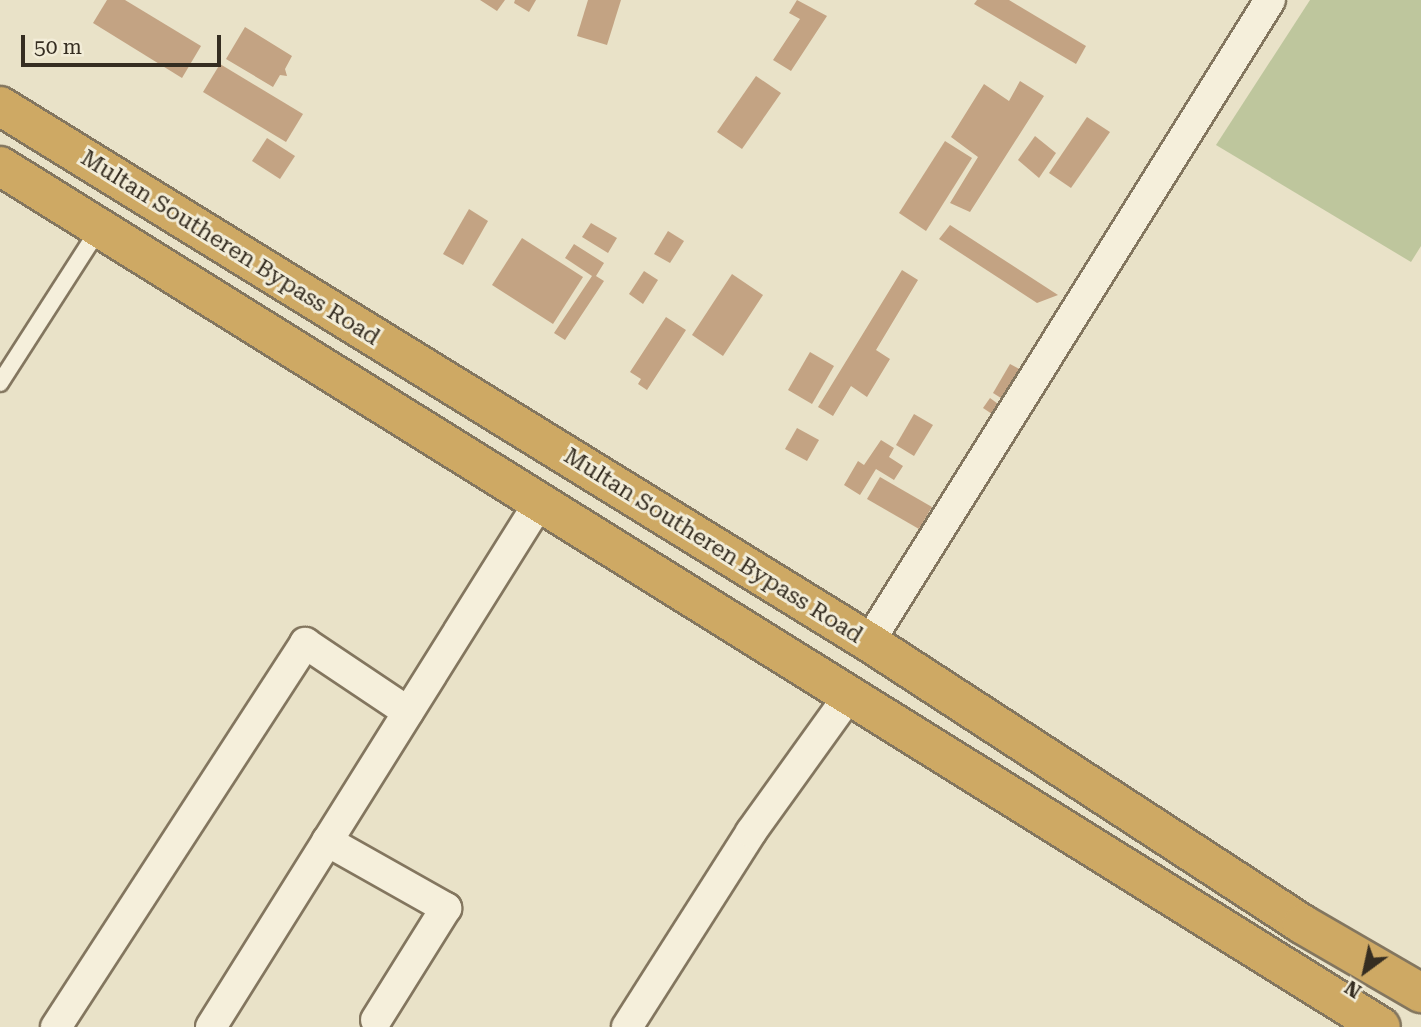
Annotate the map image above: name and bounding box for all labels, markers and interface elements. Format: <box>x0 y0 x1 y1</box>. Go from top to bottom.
scale bar <box>24 21 224 65</box>
text: 50 m <box>34 35 82 59</box>
street label: Multan Southeren Bypass Road <box>76 144 384 352</box>
street label: Multan Southeren Bypass Road <box>559 442 867 650</box>
north arrow <box>1330 936 1400 1006</box>
text: N <box>1341 975 1366 1003</box>

